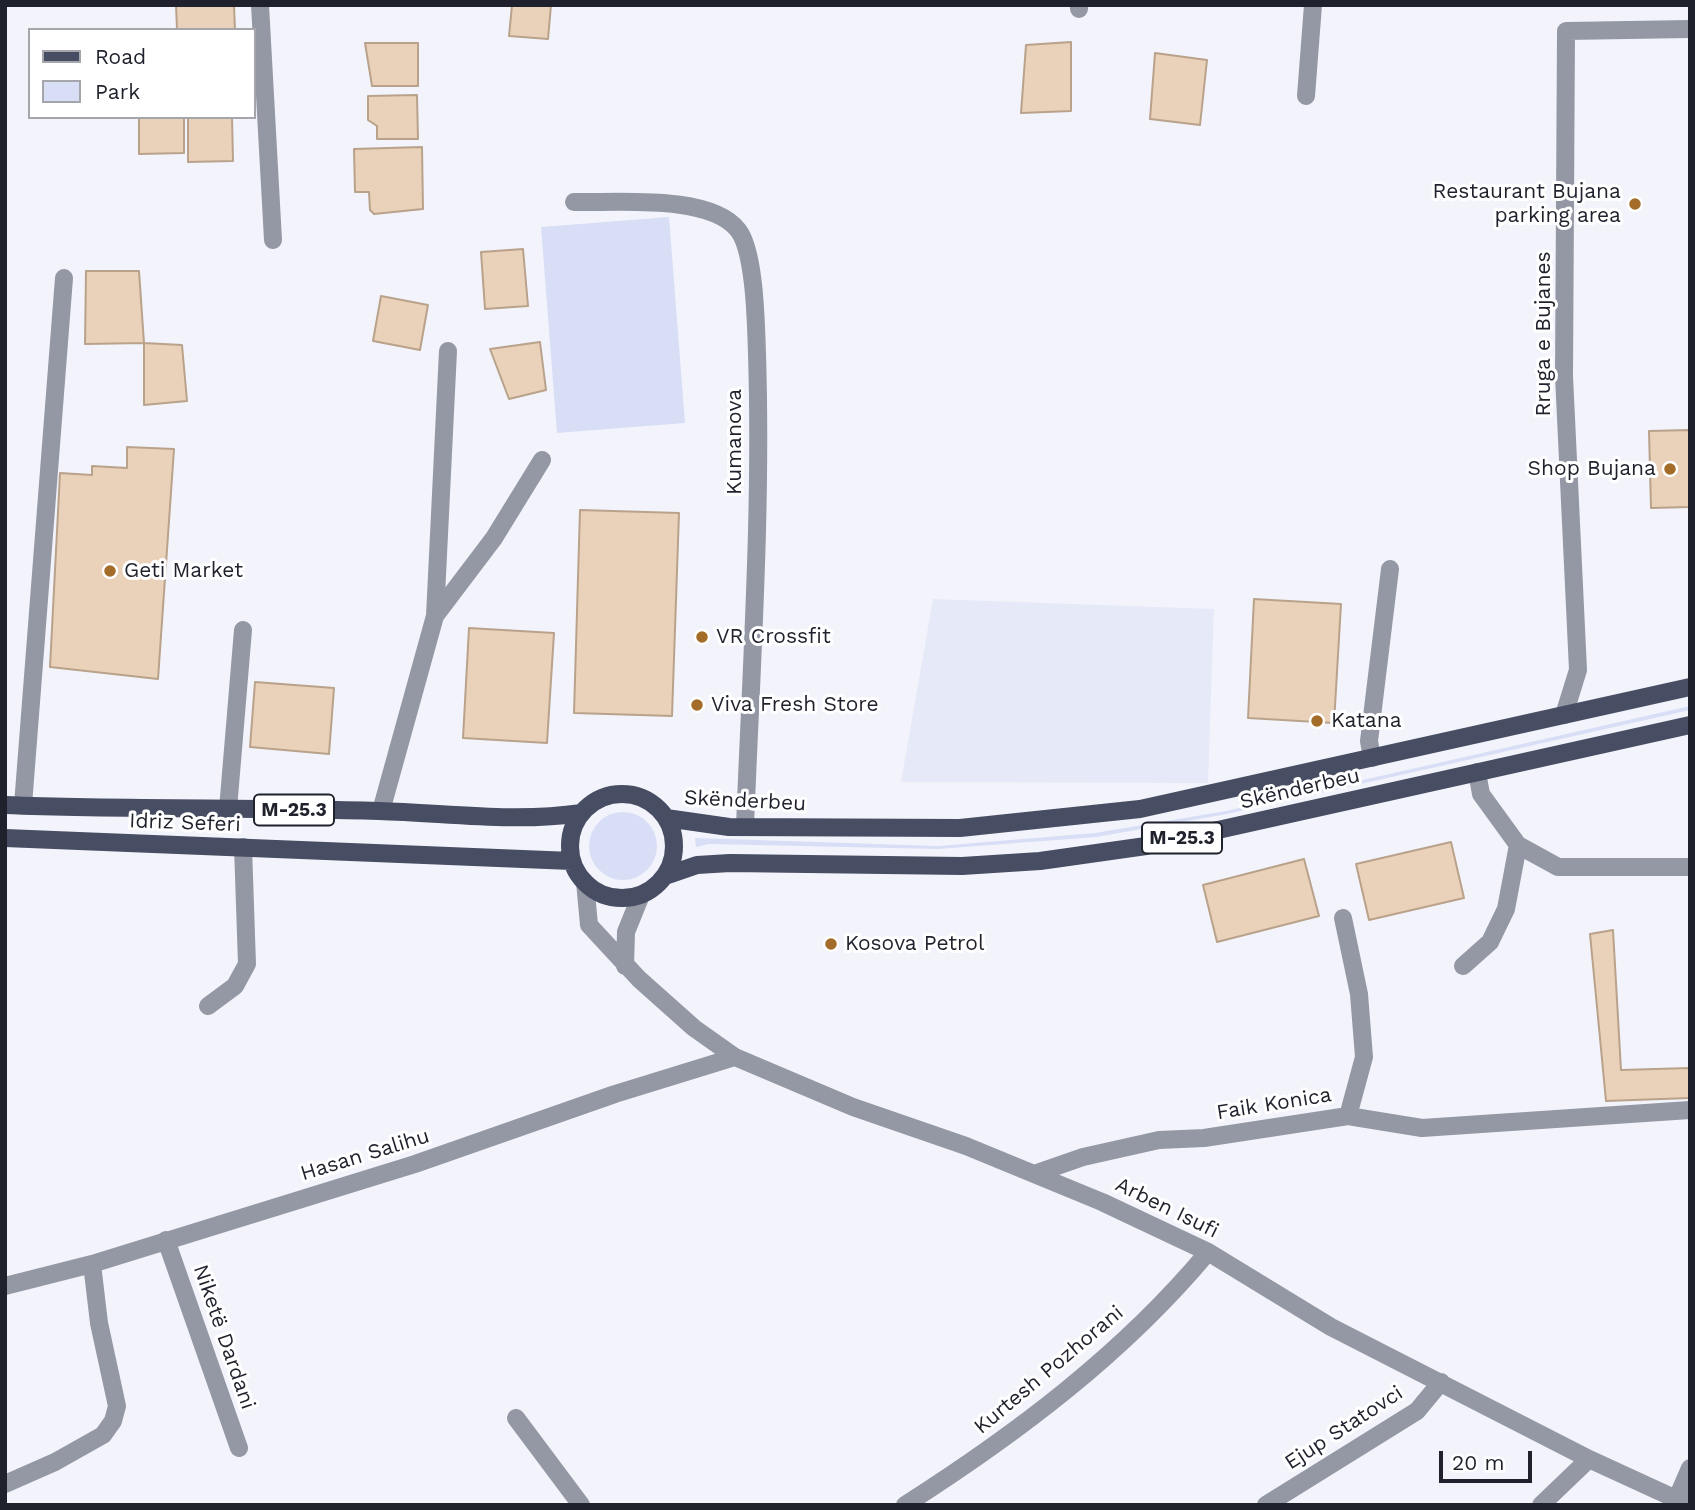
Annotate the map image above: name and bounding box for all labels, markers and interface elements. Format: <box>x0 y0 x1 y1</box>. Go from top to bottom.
legend <box>28 28 256 119</box>
text: Road <box>95 44 146 69</box>
text: Park <box>95 79 140 104</box>
place label: Restaurant Bujana parking area <box>1433 179 1621 229</box>
marker: Restaurant Bujana parking area <box>1627 196 1643 212</box>
street label: Rruga e Bujanes <box>1531 251 1557 417</box>
street label: Kumanova <box>722 389 748 495</box>
place label: Shop Bujana <box>1528 456 1656 482</box>
marker: Shop Bujana <box>1662 461 1678 477</box>
place label: Geti Market <box>124 558 243 584</box>
marker: Geti Market <box>102 563 118 579</box>
place label: VR Crossfit <box>716 624 831 650</box>
marker: VR Crossfit <box>694 629 710 645</box>
place label: Viva Fresh Store <box>711 692 879 718</box>
marker: Viva Fresh Store <box>689 697 705 713</box>
place label: Katana <box>1331 708 1402 734</box>
marker: Katana <box>1309 713 1325 729</box>
street label: Skënderbeu <box>1238 763 1362 815</box>
street label: Skënderbeu <box>683 785 807 817</box>
road number: M-25.3 <box>254 794 334 825</box>
street label: Idriz Seferi <box>129 808 241 838</box>
road number: M-25.3 <box>1142 822 1222 853</box>
place label: Kosova Petrol <box>845 931 984 957</box>
marker: Kosova Petrol <box>823 936 839 952</box>
street label: Faik Konica <box>1215 1082 1333 1126</box>
street label: Hasan Salihu <box>298 1123 432 1187</box>
street label: Arben Isufi <box>1111 1172 1223 1244</box>
street label: Niketë Dardani <box>187 1261 261 1413</box>
street label: Kurtesh Pozhorani <box>969 1300 1129 1440</box>
street label: Ejup Statovci <box>1280 1380 1408 1476</box>
scale bar <box>1443 1436 1536 1480</box>
text: 20 m <box>1452 1450 1504 1475</box>

